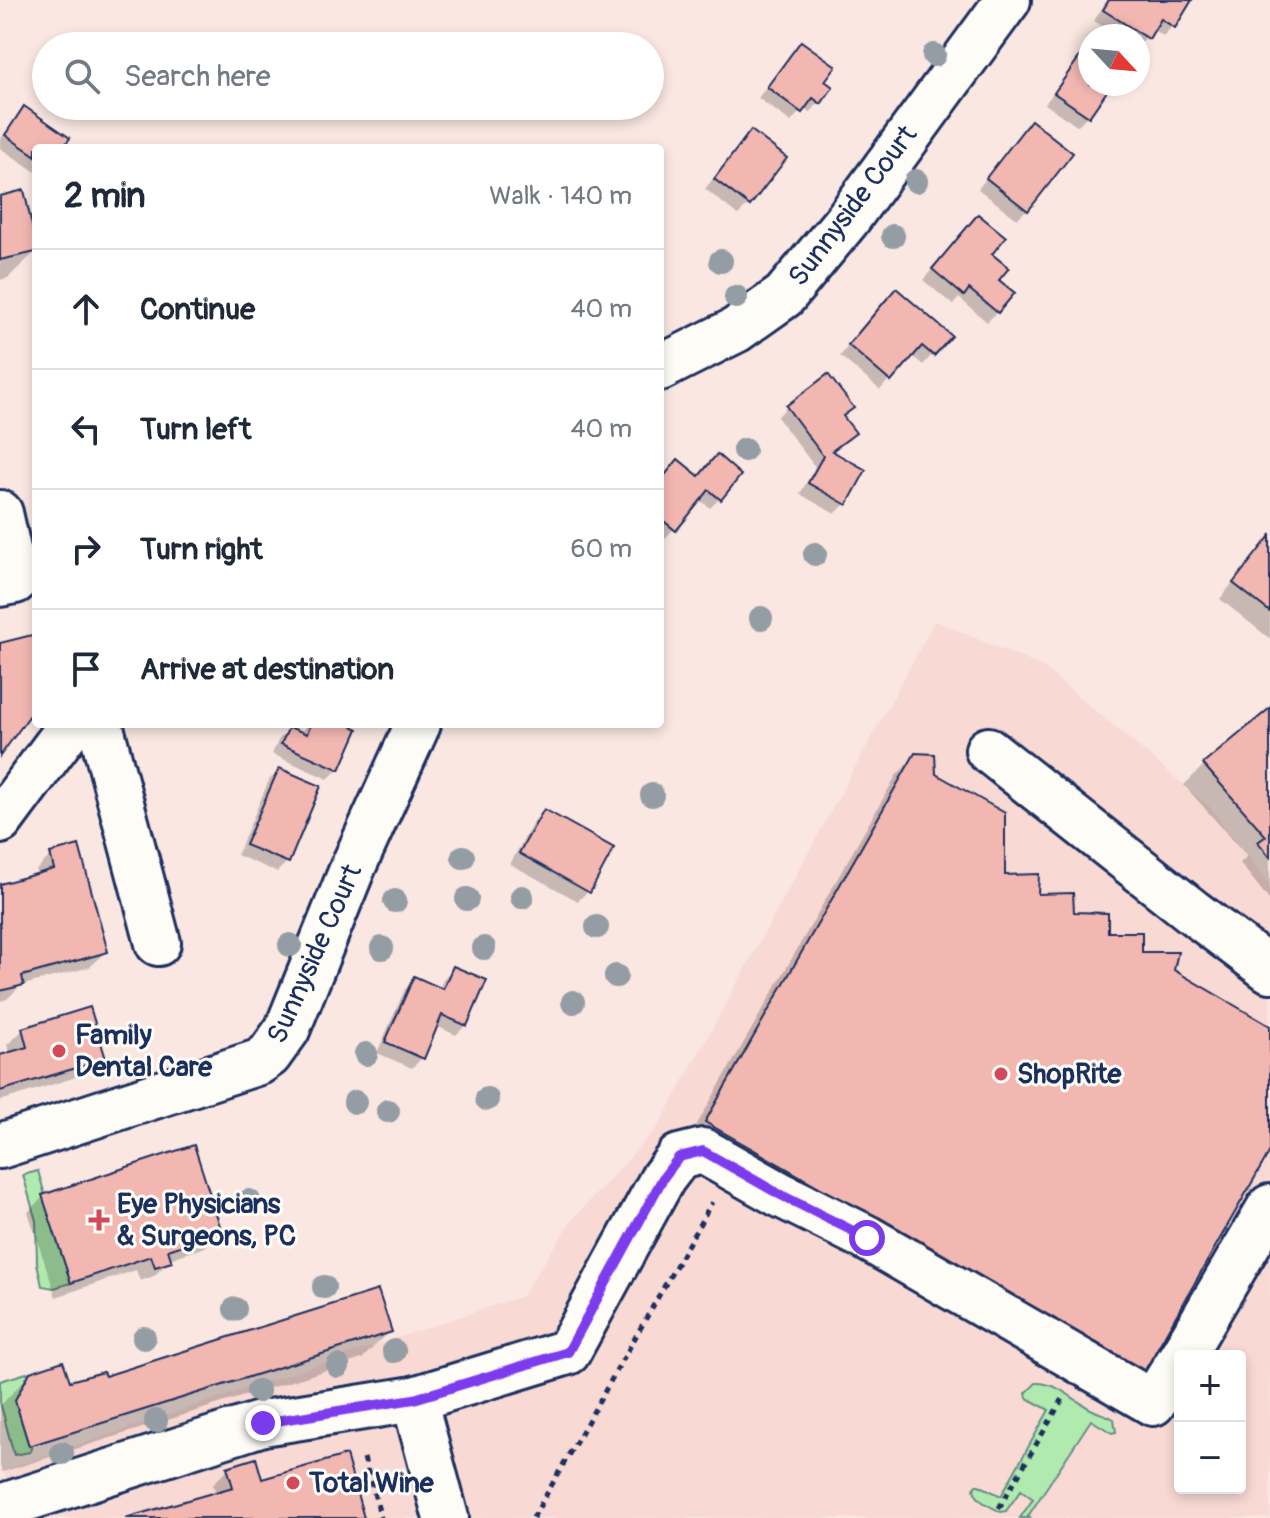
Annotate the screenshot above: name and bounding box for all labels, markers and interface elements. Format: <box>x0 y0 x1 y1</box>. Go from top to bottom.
north arrow <box>1078 24 1150 96</box>
search box <box>32 32 664 120</box>
icon: search <box>60 54 104 98</box>
text: Search here <box>124 58 271 95</box>
street label: Sunnyside Court <box>781 118 925 293</box>
text: 2 min <box>64 175 146 218</box>
text: Walk · 140 m <box>489 180 632 212</box>
icon: ahead <box>64 287 108 331</box>
text: Continue <box>140 291 255 328</box>
text: 40 m <box>570 293 632 325</box>
icon: left <box>64 407 108 451</box>
text: Turn left <box>140 411 251 448</box>
text: 40 m <box>570 413 632 445</box>
icon: right <box>64 527 108 571</box>
text: Turn right <box>140 531 263 568</box>
text: 60 m <box>570 533 632 565</box>
icon: arrive <box>64 647 108 691</box>
text: Arrive at destination <box>140 651 394 688</box>
street label: Sunnyside Court <box>260 858 370 1049</box>
place label: Family Dental Care <box>75 1018 213 1085</box>
marker: Family Dental Care <box>50 1042 68 1060</box>
place label: ShopRite <box>1017 1057 1122 1092</box>
marker: ShopRite <box>992 1065 1010 1083</box>
place label: Eye Physicians & Surgeons, PC <box>117 1187 296 1254</box>
marker: Eye Physicians & Surgeons, PC <box>88 1209 110 1231</box>
route start <box>849 1220 885 1256</box>
map controls <box>1174 1350 1246 1494</box>
button: + <box>1174 1350 1246 1422</box>
route end <box>245 1405 281 1441</box>
button: − <box>1174 1422 1246 1494</box>
place label: Total Wine <box>308 1466 435 1501</box>
marker: Total Wine <box>284 1474 302 1492</box>

